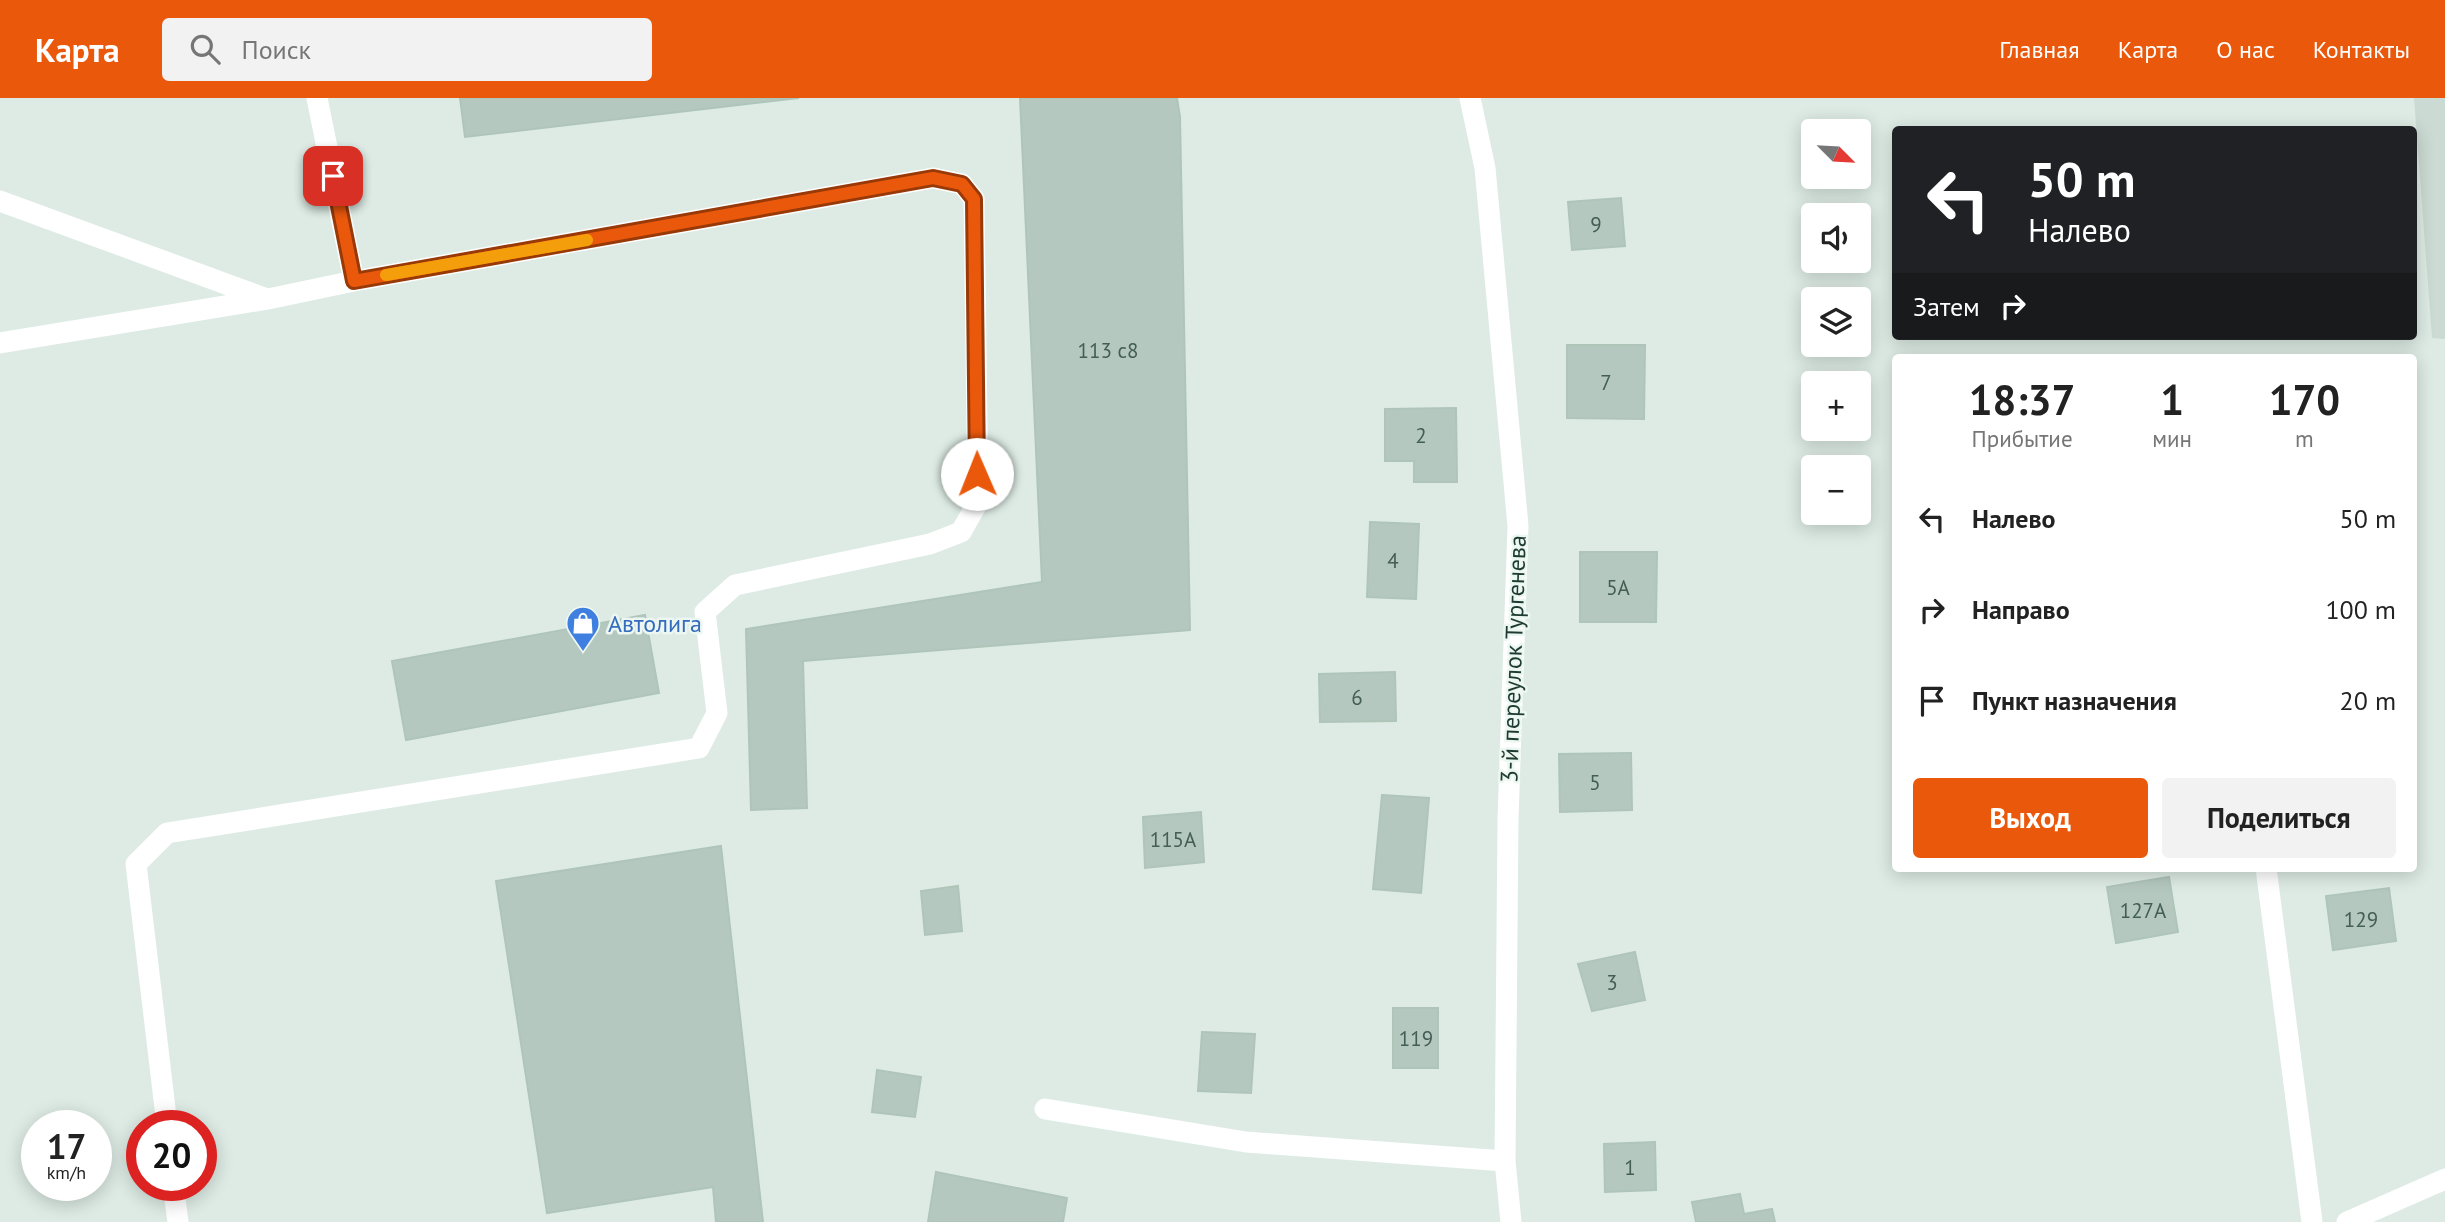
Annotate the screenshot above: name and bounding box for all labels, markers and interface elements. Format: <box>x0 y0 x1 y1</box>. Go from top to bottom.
search box <box>162 18 652 81</box>
text: Карта <box>35 28 120 71</box>
icon: search <box>186 30 224 68</box>
text: Поиск <box>242 33 311 66</box>
text: Главная <box>1999 34 2080 65</box>
text: Карта <box>2118 34 2178 65</box>
text: О нас <box>2216 34 2275 65</box>
text: Контакты <box>2313 34 2410 65</box>
north arrow <box>1801 119 1871 189</box>
map controls <box>1801 119 1871 525</box>
pin <box>303 146 363 206</box>
text: 50 m <box>2028 147 2135 211</box>
icon: left <box>1913 154 2004 245</box>
icon: arrive <box>314 157 352 195</box>
button: sound <box>1801 203 1871 273</box>
text: Налево <box>2028 209 2131 251</box>
house number: 9 <box>1590 211 1602 238</box>
button: layers <box>1801 287 1871 357</box>
icon: right <box>1994 287 2032 325</box>
text: Затем <box>1913 290 1980 323</box>
house number: 113 с8 <box>1078 337 1138 364</box>
house number: 7 <box>1600 369 1612 396</box>
button: + <box>1801 371 1871 441</box>
text: 18:37 <box>1969 372 2075 427</box>
text: 1 <box>2160 372 2184 427</box>
text: 170 <box>2269 372 2340 427</box>
house number: 2 <box>1415 422 1427 449</box>
text: Прибытие <box>1972 424 2073 453</box>
text: мин <box>2152 424 2192 453</box>
text: m <box>2295 424 2314 453</box>
position arrow <box>940 437 1014 511</box>
button: − <box>1801 455 1871 525</box>
icon: left <box>1913 500 1951 538</box>
text: Налево <box>1972 502 2056 535</box>
text: 50 m <box>2340 502 2396 535</box>
street label: 3-й переулок Тургенева <box>1493 534 1533 784</box>
house number: 4 <box>1387 547 1399 574</box>
house number: 5А <box>1606 574 1631 601</box>
icon: right <box>1913 591 1951 629</box>
text: Направо <box>1972 593 2070 626</box>
text: 100 m <box>2325 593 2396 626</box>
shop icon: Автолига <box>564 604 602 653</box>
place label: Автолига <box>608 608 702 639</box>
icon: arrive <box>1913 682 1951 720</box>
house number: 6 <box>1351 684 1363 711</box>
text: Пункт назначения <box>1972 684 2177 717</box>
text: 20 m <box>2340 684 2396 717</box>
house number: 5 <box>1589 769 1601 796</box>
button: Выход <box>1913 778 2148 858</box>
button: Поделиться <box>2162 778 2396 858</box>
house number: 115А <box>1150 826 1197 853</box>
house number: 127А <box>2120 897 2167 924</box>
house number: 129 <box>2344 906 2378 933</box>
house number: 3 <box>1606 969 1618 996</box>
house number: 119 <box>1399 1025 1433 1052</box>
speed limit sign: 20 <box>126 1110 217 1201</box>
text: 17 <box>47 1123 86 1169</box>
house number: 1 <box>1624 1154 1636 1181</box>
text: km/h <box>47 1161 86 1184</box>

